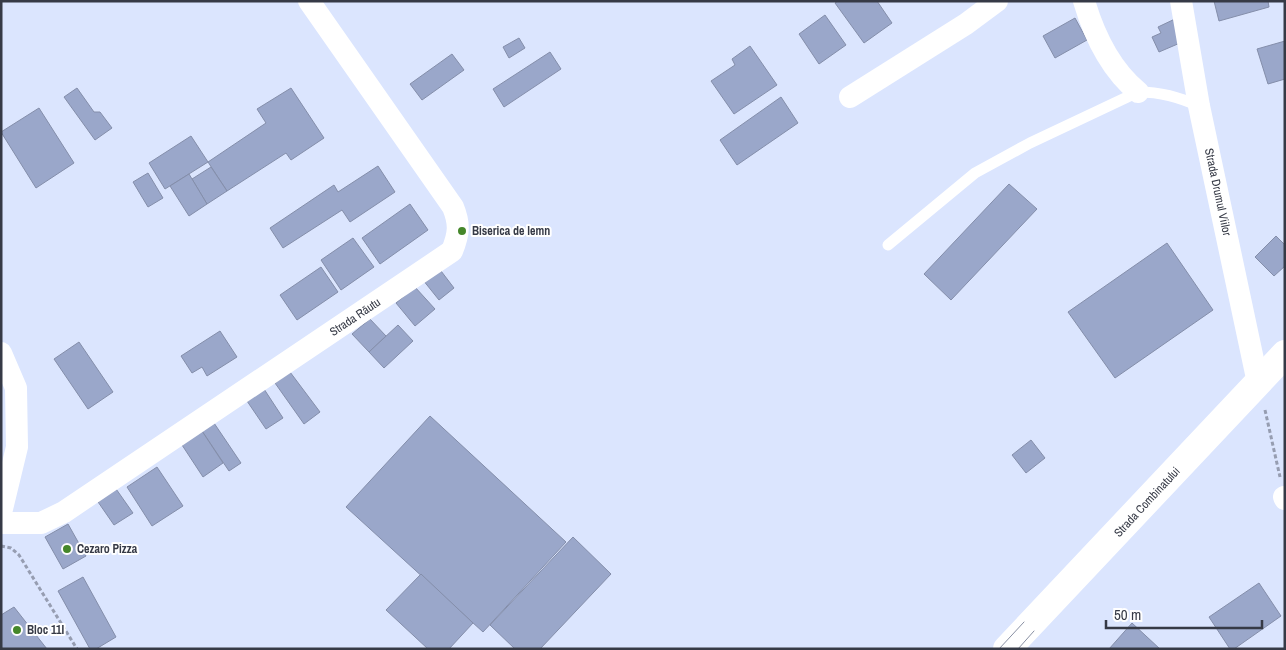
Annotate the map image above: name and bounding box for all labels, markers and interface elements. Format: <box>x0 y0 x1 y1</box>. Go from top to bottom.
street label: Strada Drumul Viilor <box>1201 147 1235 238</box>
place label: Biserica de lemn <box>472 223 550 239</box>
marker: Biserica de lemn <box>456 225 468 237</box>
street label: Strada Răutu <box>326 294 384 340</box>
street label: Strada Combinatului <box>1110 464 1184 540</box>
place label: Cezaro Pizza <box>77 541 138 557</box>
marker: Cezaro Pizza <box>61 543 73 555</box>
scale bar <box>1106 598 1262 630</box>
text: 50 m <box>1114 604 1141 625</box>
place label: Bloc 11I <box>27 622 64 638</box>
marker: Bloc 11I <box>11 624 23 636</box>

